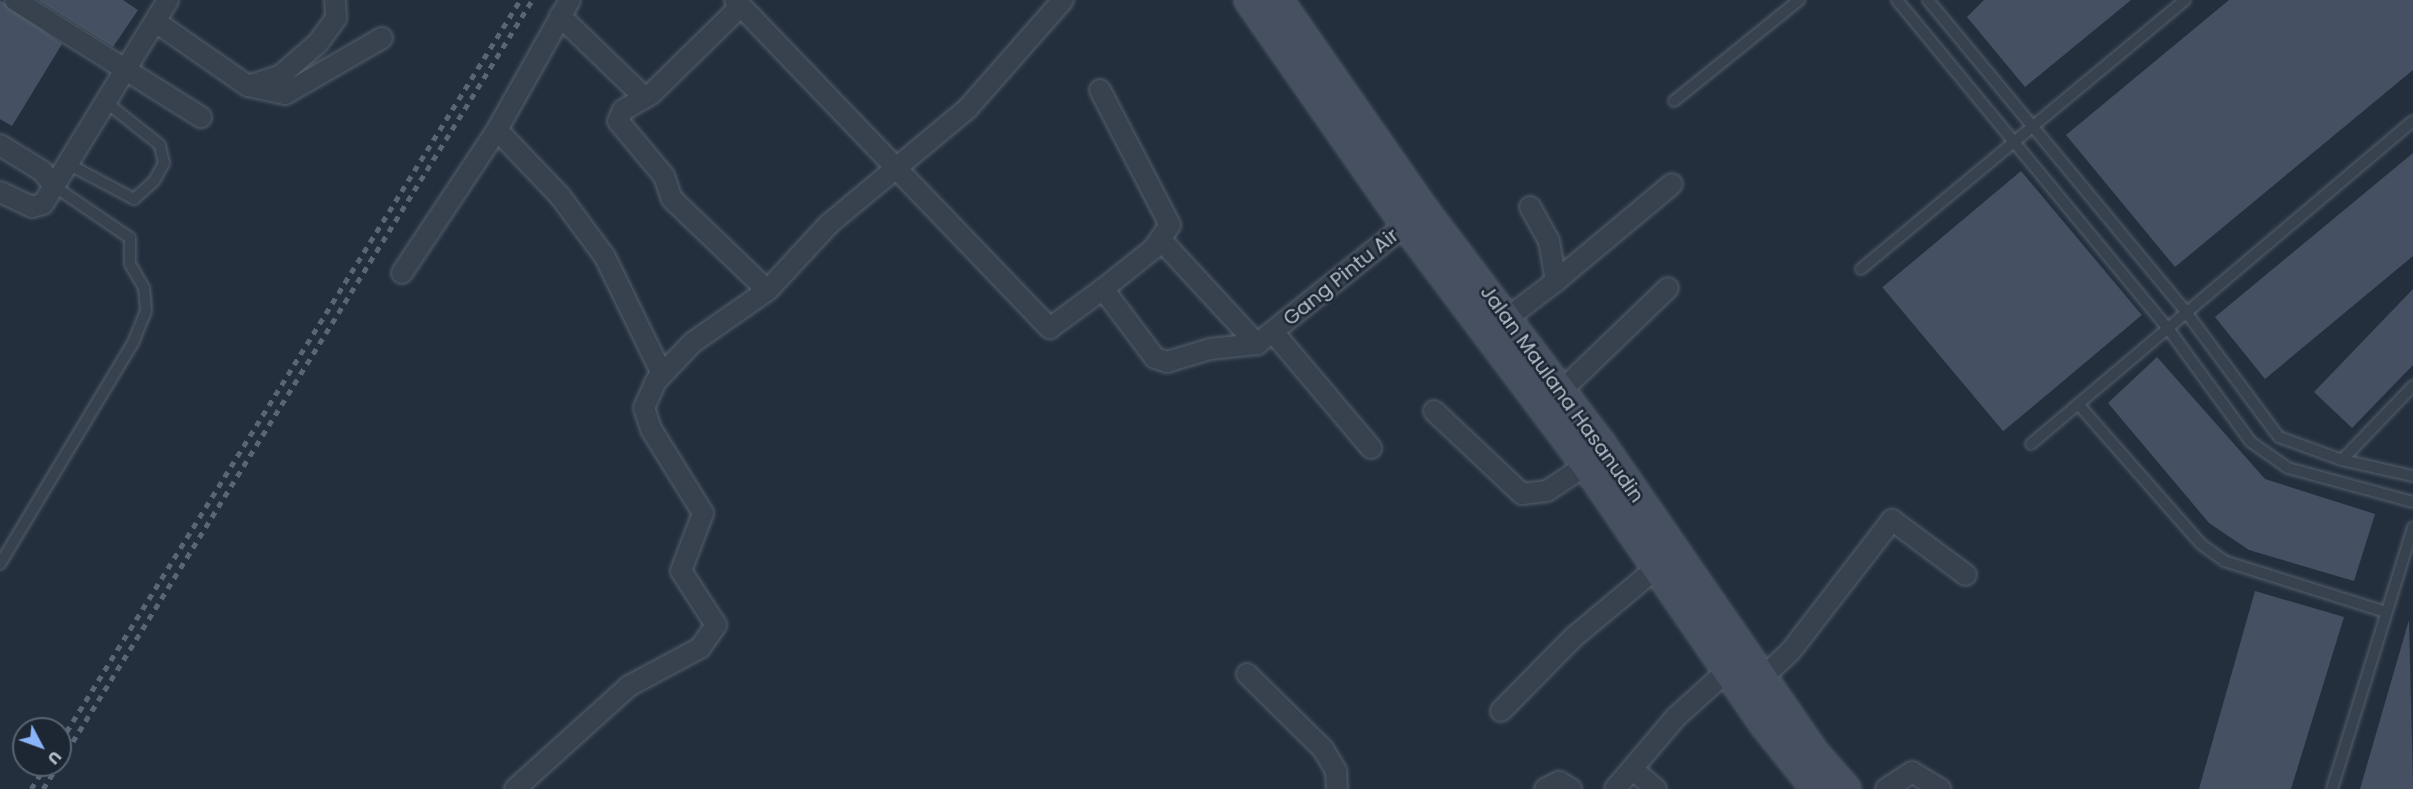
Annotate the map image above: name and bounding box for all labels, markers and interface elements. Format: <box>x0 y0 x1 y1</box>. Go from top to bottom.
street label: Gang Pintu Air <box>1279 223 1403 331</box>
street label: Jalan Maulana Hasanudin <box>1475 281 1649 507</box>
north arrow <box>12 717 72 777</box>
text: U <box>42 746 67 770</box>

